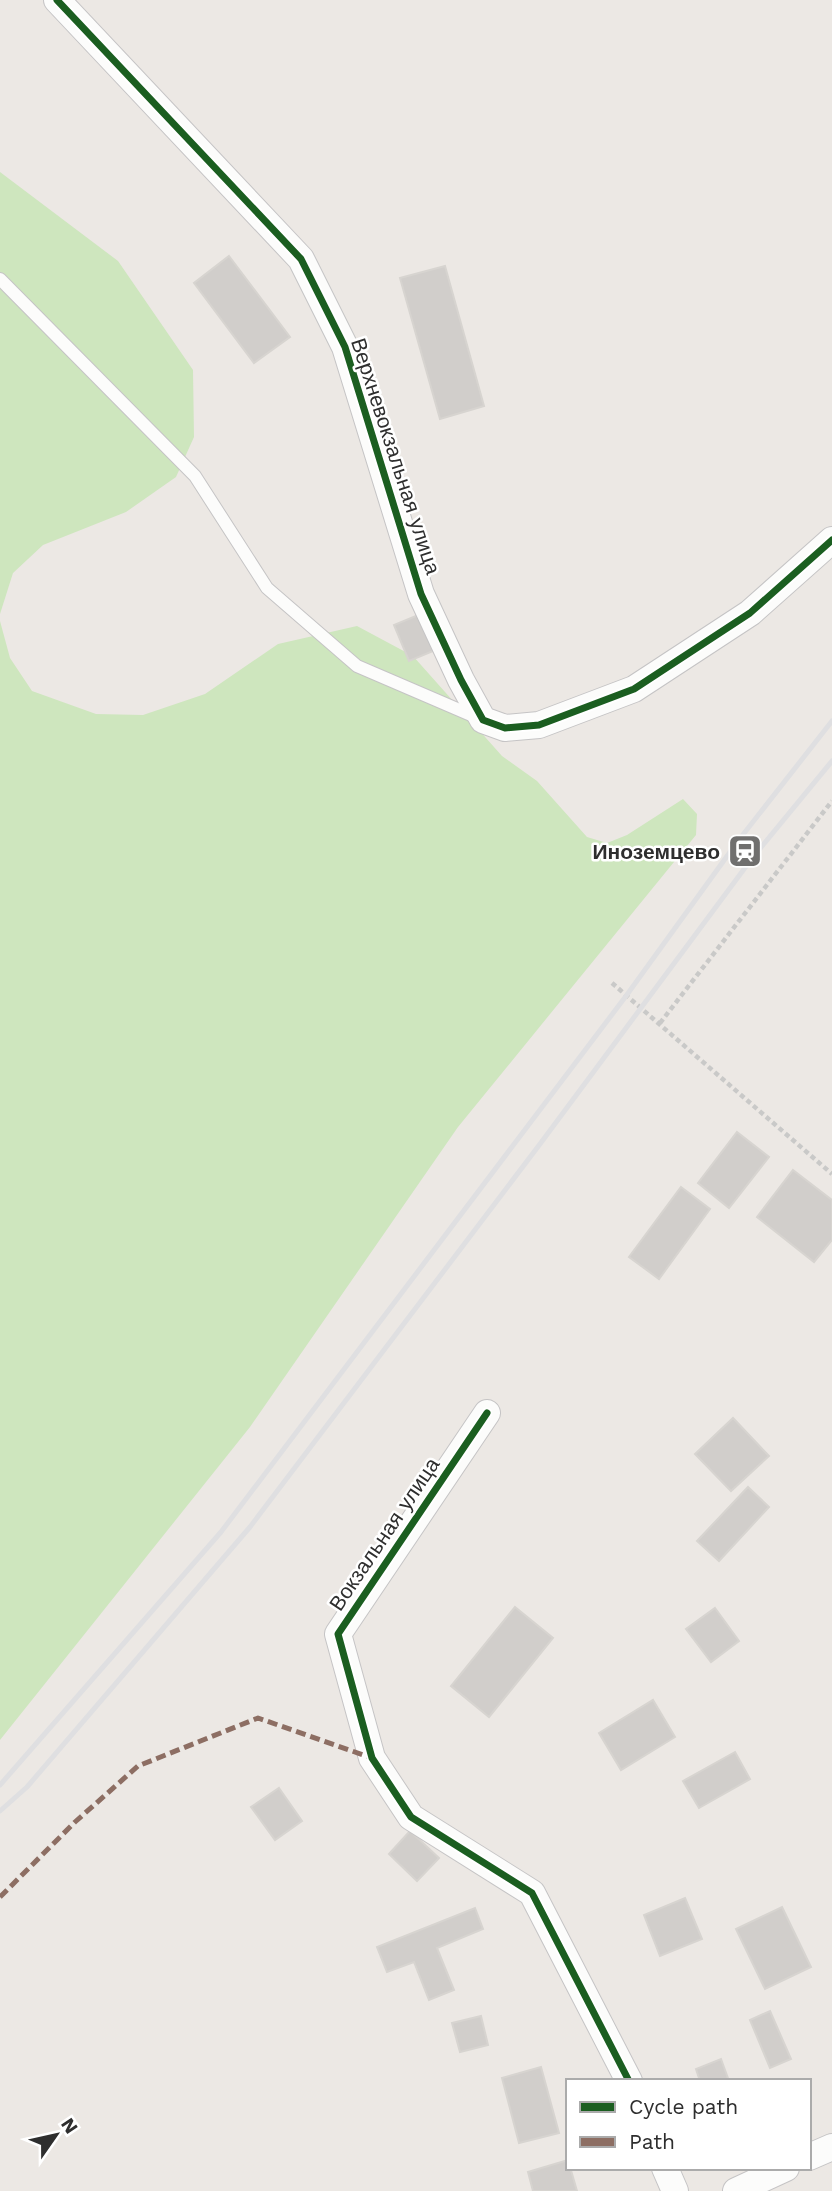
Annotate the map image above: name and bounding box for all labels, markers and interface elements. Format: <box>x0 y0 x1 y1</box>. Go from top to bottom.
street label: Верхневокзальная улица <box>346 335 446 578</box>
station icon: Иноземцево <box>726 832 764 870</box>
place label: Иноземцево <box>593 839 720 864</box>
street label: Вокзальная улица <box>324 1452 445 1615</box>
legend <box>566 2079 811 2170</box>
text: Cycle path <box>629 2094 738 2119</box>
north arrow <box>21 2100 91 2170</box>
text: N <box>56 2114 83 2138</box>
text: Path <box>629 2129 675 2154</box>

